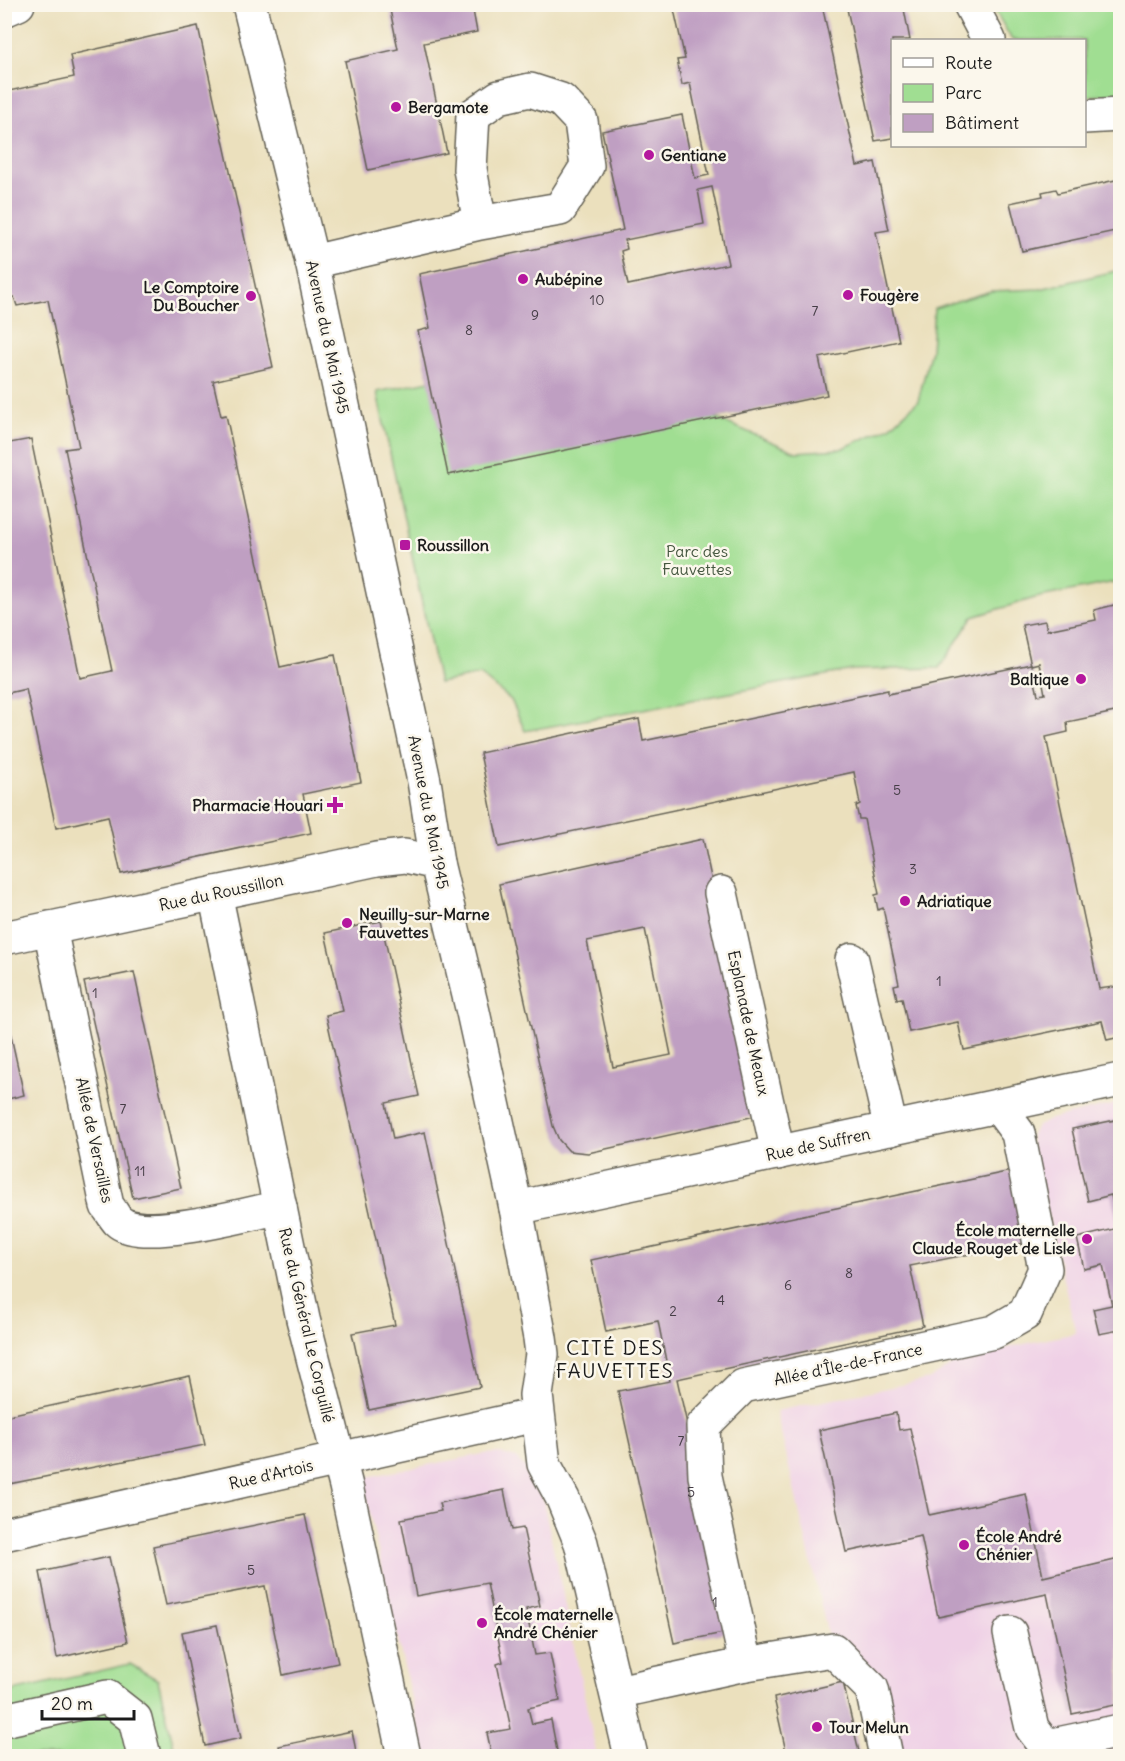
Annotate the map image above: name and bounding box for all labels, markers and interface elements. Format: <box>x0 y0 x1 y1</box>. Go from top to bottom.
legend <box>891 39 1086 147</box>
text: Route <box>945 51 993 74</box>
text: Parc <box>945 81 982 104</box>
place label: Bergamote <box>408 97 489 118</box>
marker: Bergamote <box>389 100 403 114</box>
text: Bâtiment <box>945 111 1019 134</box>
place label: Gentiane <box>661 145 727 165</box>
marker: Gentiane <box>642 148 656 162</box>
street label: Avenue du 8 Mai 1945 <box>302 258 354 416</box>
place label: Aubépine <box>535 269 603 290</box>
marker: Aubépine <box>516 272 530 286</box>
place label: Le Comptoire Du Boucher <box>143 277 239 315</box>
place label: Fougère <box>860 285 919 306</box>
marker: Fougère <box>841 288 855 302</box>
marker: Le Comptoire Du Boucher <box>244 289 258 303</box>
house number: 10 <box>590 291 604 309</box>
house number: 7 <box>812 302 819 320</box>
house number: 9 <box>531 306 539 324</box>
house number: 8 <box>465 321 473 339</box>
place label: Roussillon <box>417 535 489 555</box>
marker: Roussillon <box>398 538 412 552</box>
park label: Parc des Fauvettes <box>662 541 732 579</box>
place label: Baltique <box>1010 669 1069 690</box>
marker: Baltique <box>1074 672 1088 686</box>
street label: Avenue du 8 Mai 1945 <box>404 733 454 891</box>
house number: 5 <box>893 781 901 799</box>
place label: Pharmacie Houari <box>192 795 323 815</box>
marker: Pharmacie Houari <box>328 798 342 812</box>
house number: 3 <box>909 860 917 878</box>
street label: Rue du Roussillon <box>157 869 285 915</box>
place label: Adriatique <box>917 891 992 912</box>
marker: Adriatique <box>898 894 912 908</box>
place label: Neuilly-sur-Marne Fauvettes <box>359 904 490 942</box>
marker: Neuilly-sur-Marne Fauvettes <box>340 916 354 930</box>
street label: Esplanade de Meaux <box>724 948 774 1098</box>
house number: 1 <box>936 972 942 990</box>
house number: 1 <box>92 984 98 1002</box>
street label: Allée de Versailles <box>72 1075 118 1205</box>
house number: 7 <box>120 1100 127 1118</box>
street label: Rue de Suffren <box>764 1123 872 1165</box>
house number: 11 <box>134 1162 146 1180</box>
place label: École maternelle Claude Rouget de Lisle <box>912 1220 1075 1259</box>
street label: Rue du Général Le Corguillé <box>275 1226 339 1424</box>
marker: École maternelle Claude Rouget de Lisle <box>1080 1232 1094 1246</box>
house number: 8 <box>845 1264 853 1282</box>
house number: 6 <box>784 1276 792 1294</box>
house number: 4 <box>717 1291 725 1309</box>
house number: 2 <box>669 1302 677 1320</box>
district label: CITÉ DES FAUVETTES <box>556 1335 674 1383</box>
street label: Allée d'Île-de-France <box>772 1338 924 1390</box>
house number: 7 <box>678 1432 685 1450</box>
street label: Rue d'Artois <box>227 1455 315 1493</box>
house number: 5 <box>687 1483 695 1501</box>
place label: École André Chénier <box>976 1526 1062 1564</box>
marker: École André Chénier <box>957 1538 971 1552</box>
house number: 5 <box>247 1561 255 1579</box>
house number: 1 <box>712 1593 718 1611</box>
place label: École maternelle André Chénier <box>494 1604 614 1642</box>
marker: École maternelle André Chénier <box>475 1616 489 1630</box>
scale bar <box>42 1683 134 1721</box>
text: 20 m <box>51 1692 93 1715</box>
place label: Tour Melun <box>829 1717 909 1737</box>
marker: Tour Melun <box>810 1720 824 1734</box>

